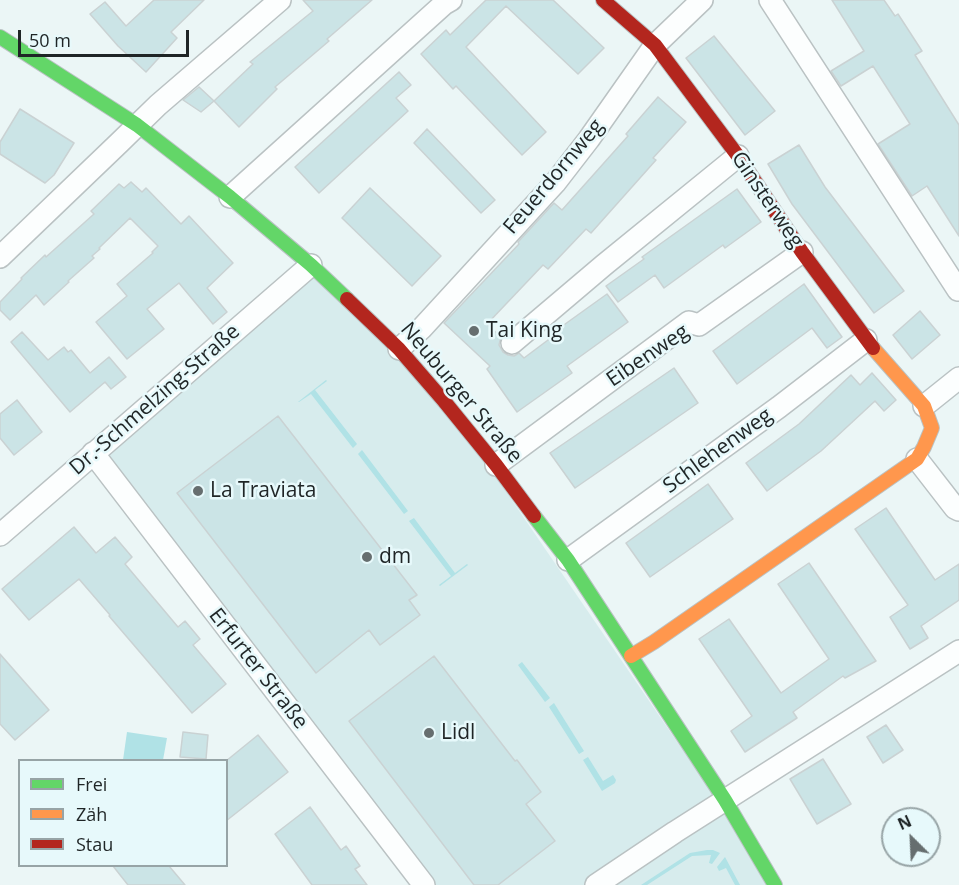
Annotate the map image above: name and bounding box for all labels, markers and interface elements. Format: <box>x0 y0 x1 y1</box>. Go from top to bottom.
scale bar <box>21 18 192 56</box>
text: 50 m <box>29 28 71 52</box>
street label: Feuerdornweg <box>499 114 609 240</box>
street label: Ginsterweg <box>726 147 808 253</box>
street label: Neuburger Straße <box>395 317 527 469</box>
place label: Tai King <box>486 318 562 344</box>
street label: Dr.-Schmelzing-Straße <box>65 319 245 481</box>
street label: Eibenweg <box>602 319 694 393</box>
marker: Tai King <box>467 324 481 338</box>
street label: Schlehenweg <box>659 403 777 499</box>
place label: La Traviata <box>210 478 317 504</box>
marker: La Traviata <box>191 484 205 498</box>
place label: dm <box>379 544 411 570</box>
marker: dm <box>360 550 374 564</box>
street label: Erfurter Straße <box>203 604 313 734</box>
place label: Lidl <box>441 720 475 746</box>
marker: Lidl <box>422 726 436 740</box>
legend <box>18 759 228 867</box>
text: Frei <box>76 772 107 796</box>
text: Zäh <box>76 802 107 826</box>
north arrow <box>881 807 941 867</box>
text: N <box>894 810 915 835</box>
text: Stau <box>76 832 113 856</box>

